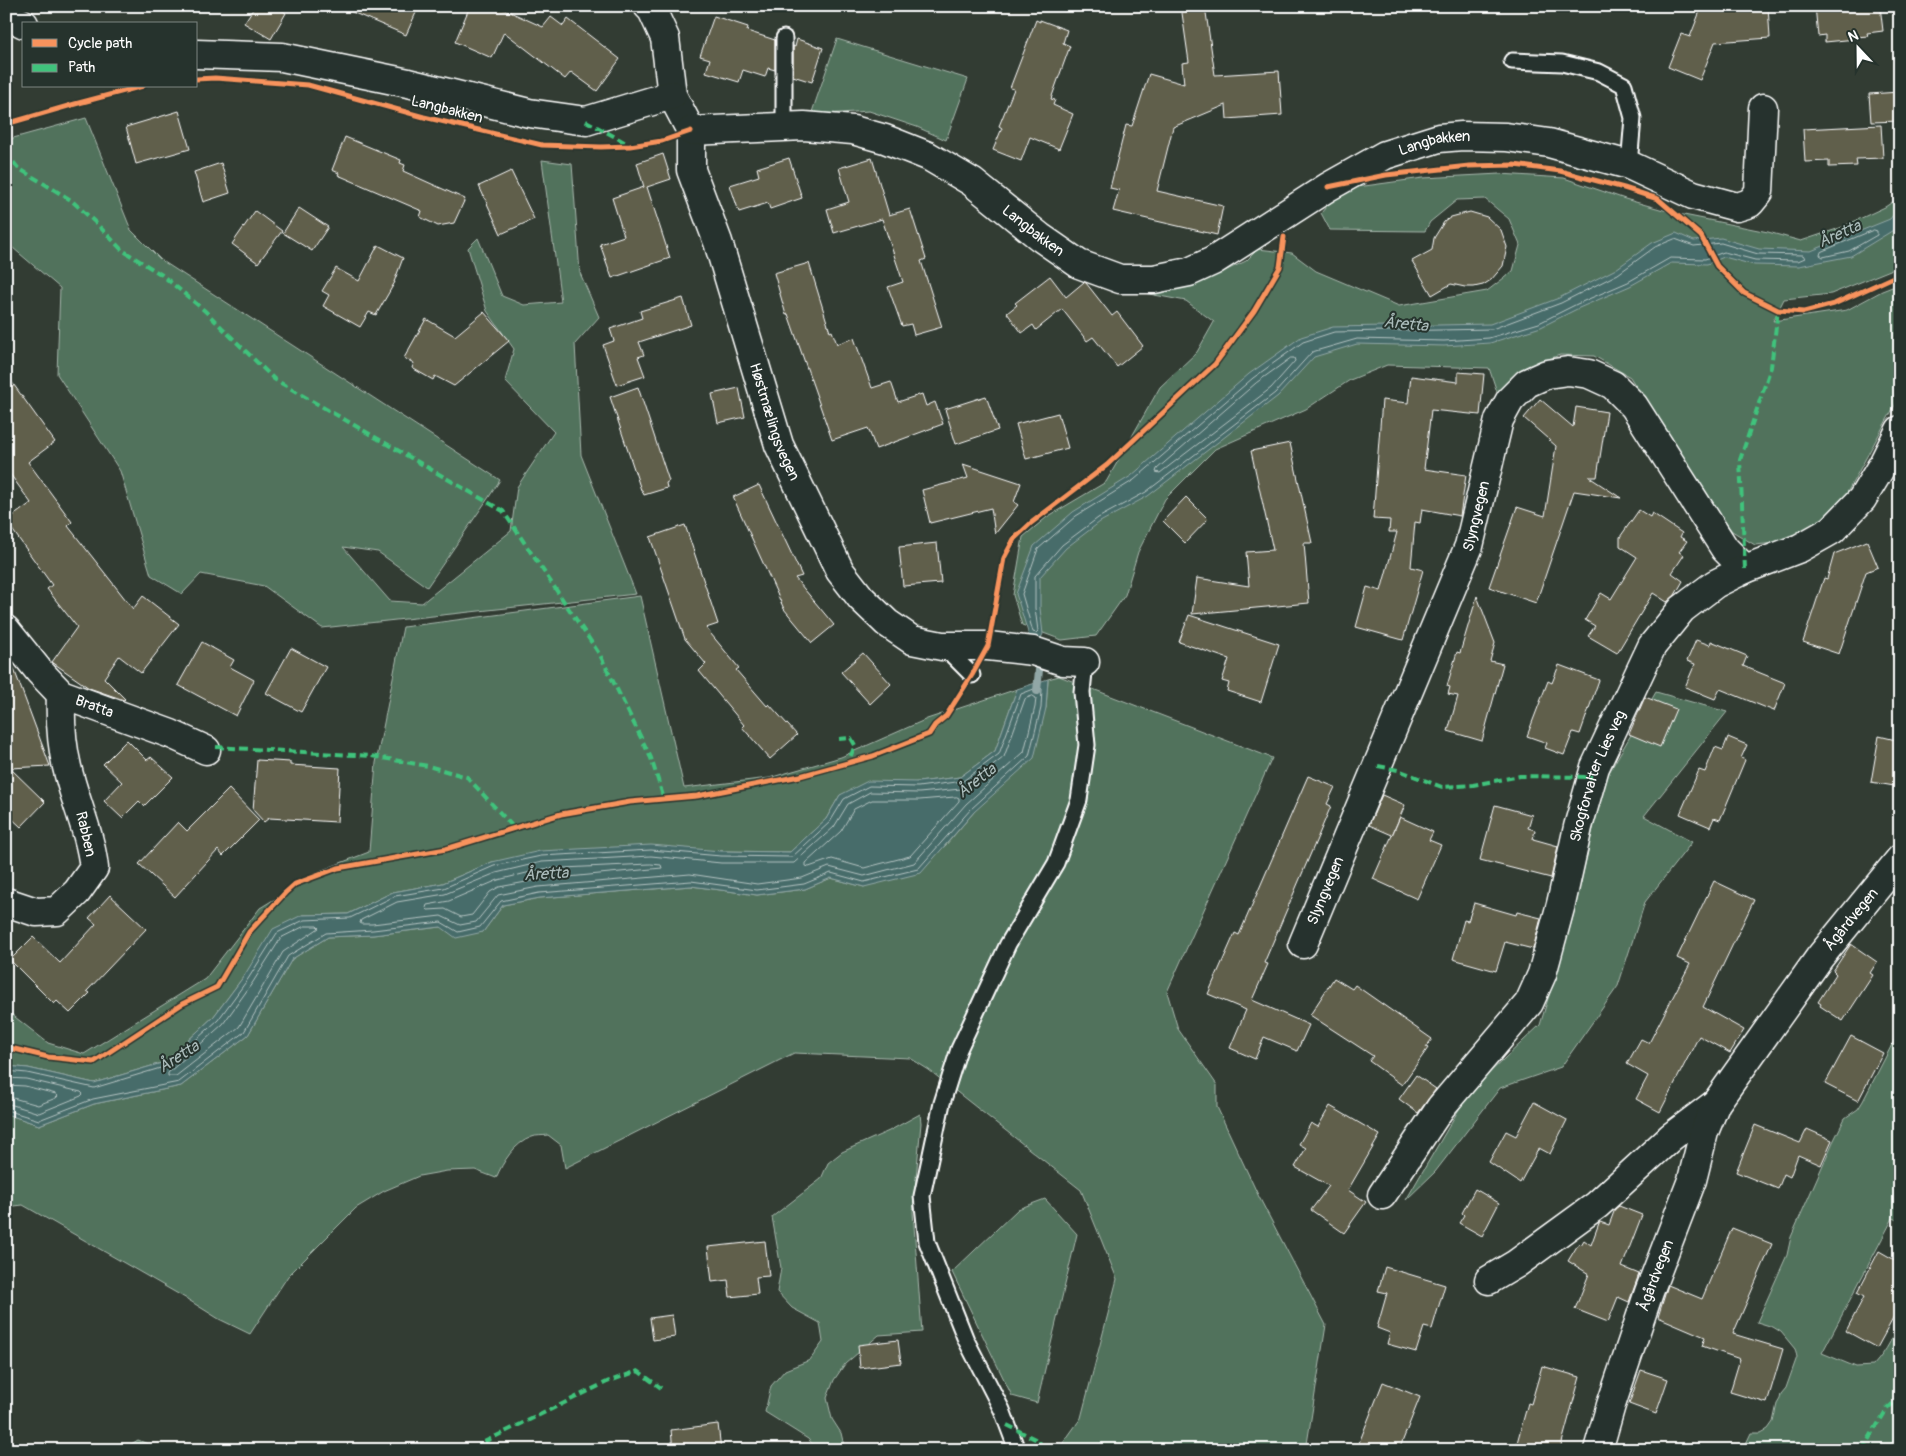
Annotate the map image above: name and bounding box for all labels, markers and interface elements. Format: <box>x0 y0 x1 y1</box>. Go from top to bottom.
legend <box>22 22 198 88</box>
north arrow <box>1834 22 1884 72</box>
text: N <box>1846 27 1861 46</box>
text: Cycle path <box>68 34 132 53</box>
text: Path <box>68 58 95 77</box>
street label: Langbakken <box>409 91 485 128</box>
street label: Langbakken <box>1396 127 1471 160</box>
street label: Langbakken <box>998 201 1068 261</box>
water label: Åretta <box>1815 214 1865 252</box>
water label: Åretta <box>1383 311 1431 336</box>
street label: Høstmælingsvegen <box>745 361 804 484</box>
street label: Slyngvegen <box>1459 479 1494 555</box>
street label: Bratta <box>72 691 116 722</box>
street label: Skogforvalter Lies veg <box>1566 707 1630 844</box>
water label: Åretta <box>952 757 1001 802</box>
street label: Rabben <box>71 810 100 859</box>
street label: Slyngvegen <box>1303 854 1348 928</box>
water label: Åretta <box>523 862 570 885</box>
street label: Ågårdvegen <box>1819 884 1882 955</box>
water label: Åretta <box>154 1035 204 1077</box>
street label: Ågårdvegen <box>1633 1237 1678 1314</box>

